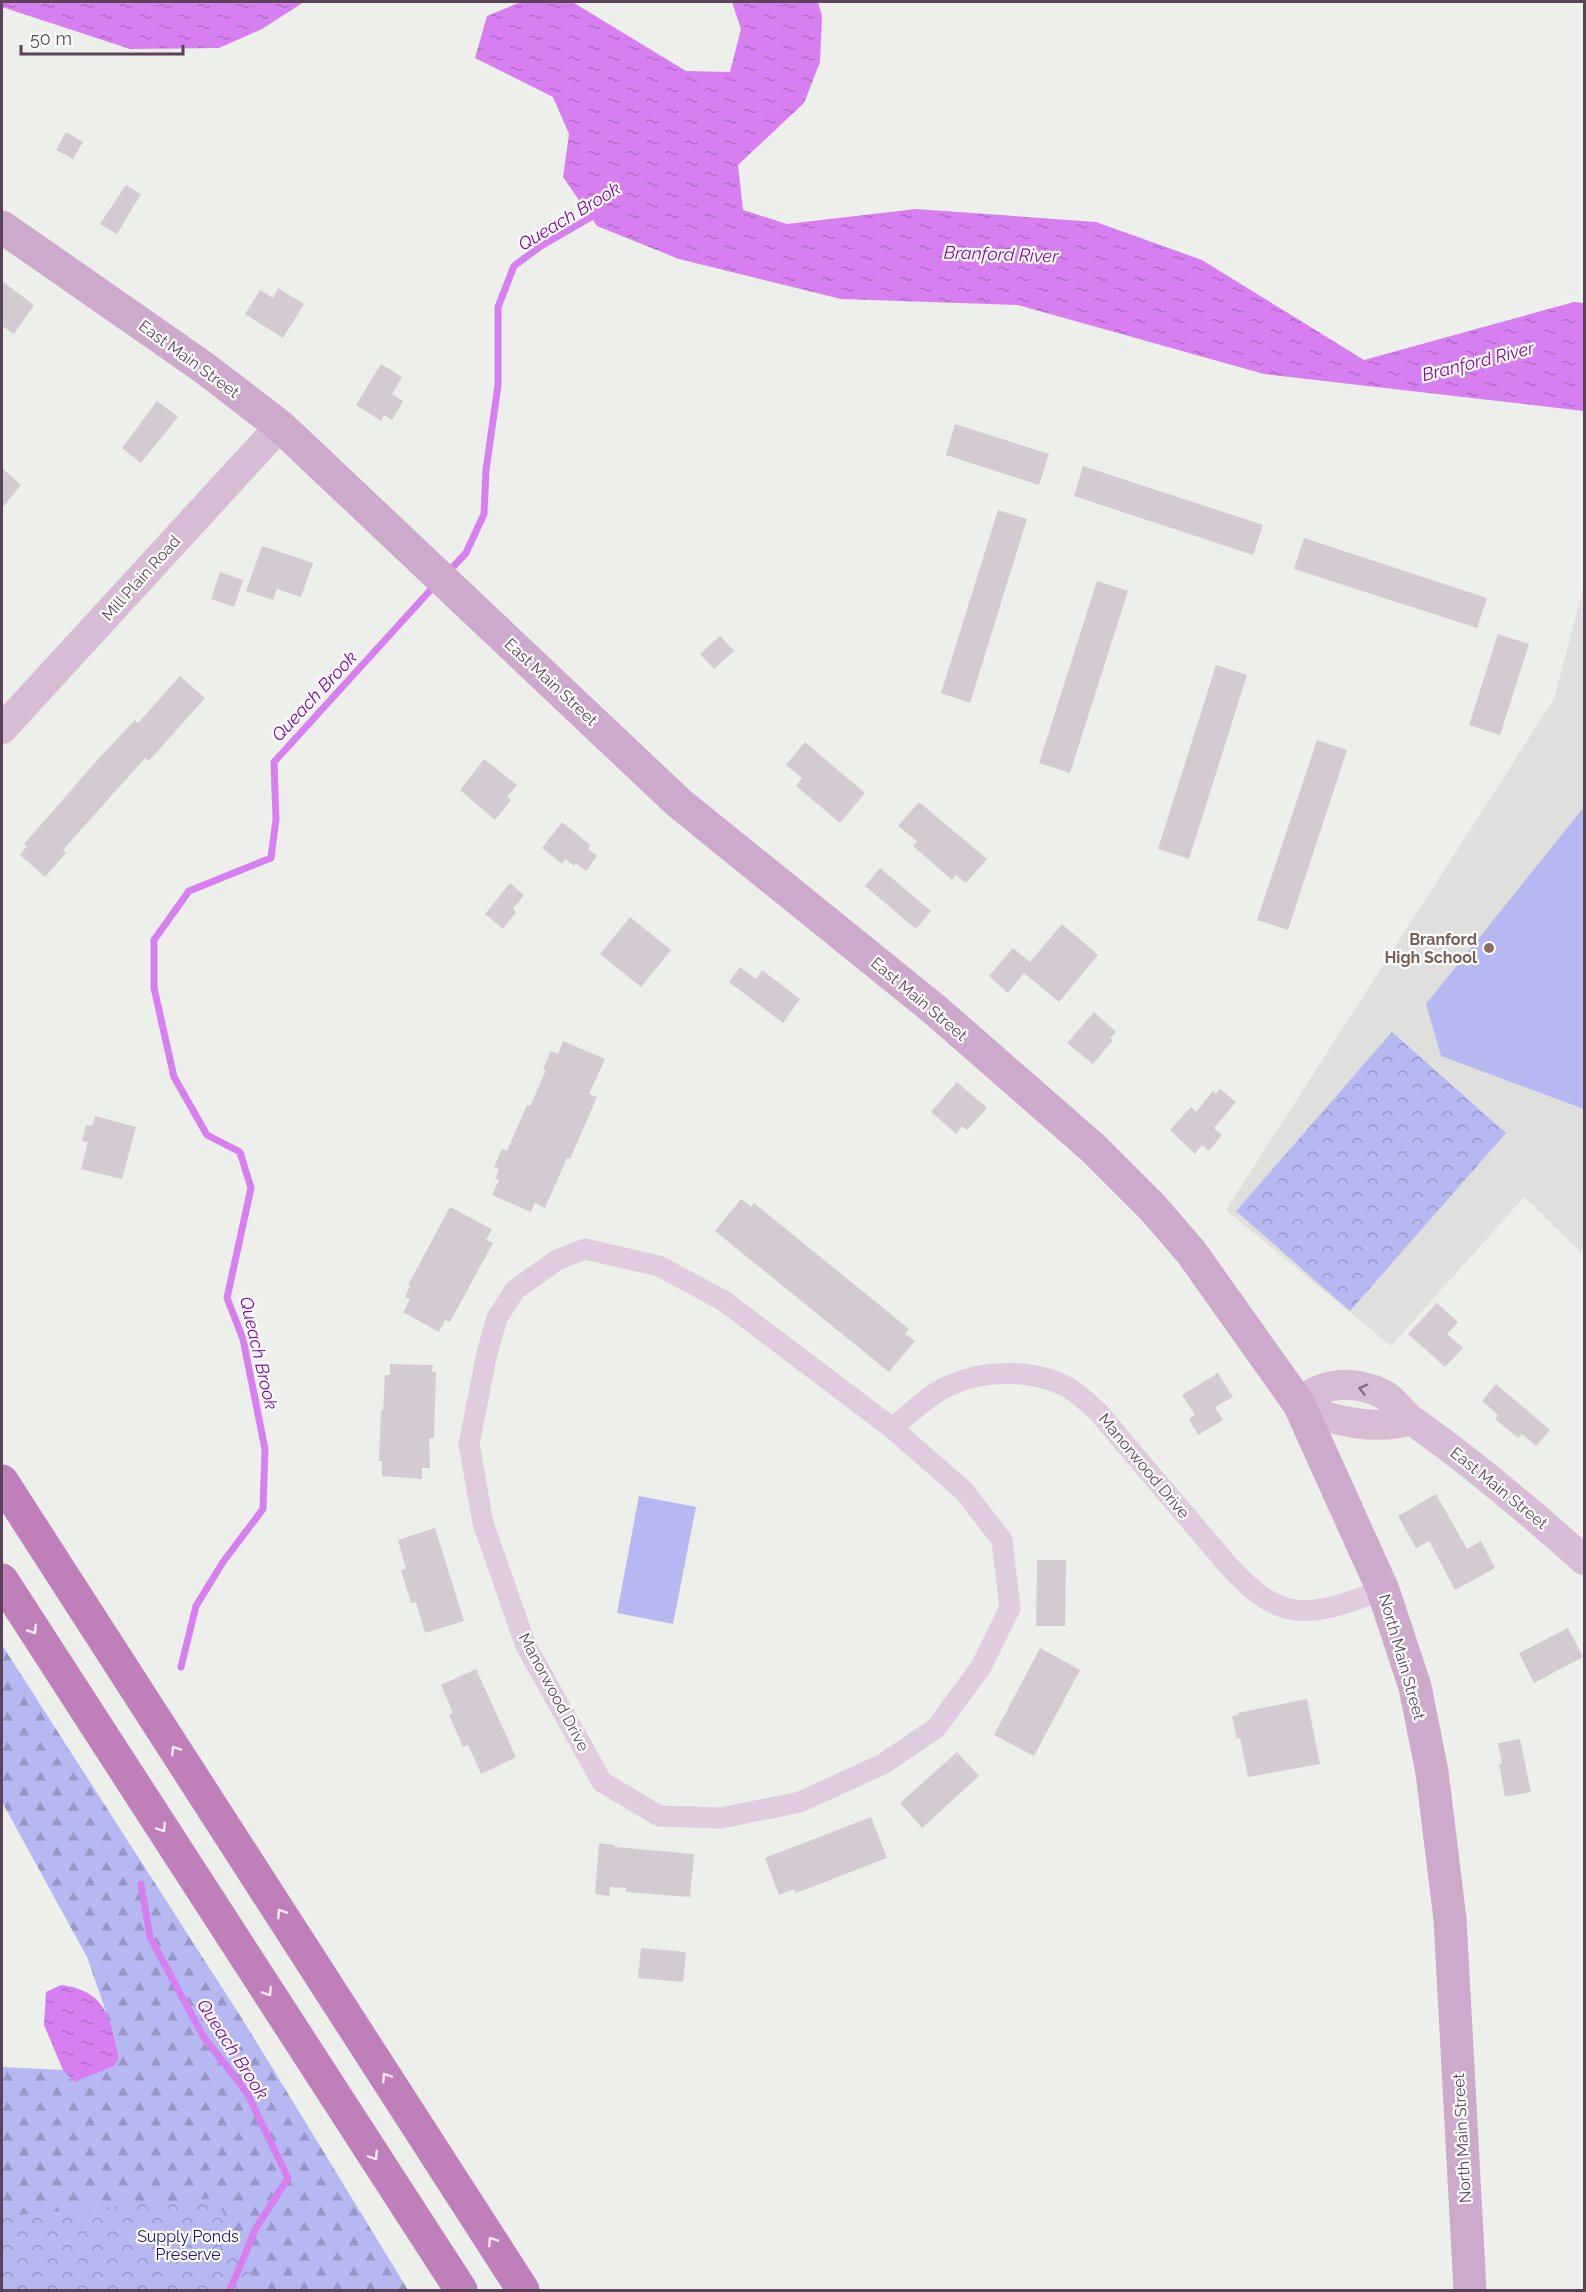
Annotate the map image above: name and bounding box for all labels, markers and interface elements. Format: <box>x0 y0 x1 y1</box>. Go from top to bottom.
scale bar <box>21 18 183 56</box>
text: 50 m <box>30 28 72 49</box>
water label: Queach Brook <box>514 177 624 255</box>
water label: Branford River <box>943 242 1060 267</box>
street label: East Main Street <box>135 316 243 402</box>
water label: Branford River <box>1420 337 1537 385</box>
street label: Mill Plain Road <box>98 531 184 625</box>
street label: East Main Street <box>501 634 602 730</box>
water label: Queach Brook <box>267 646 361 745</box>
place label: Branford High School <box>1384 930 1478 967</box>
marker: Branford High School <box>1482 941 1496 955</box>
street label: East Main Street <box>867 953 971 1045</box>
water label: Queach Brook <box>236 1294 282 1412</box>
one-way arrow <box>1359 1383 1369 1396</box>
street label: Manorwood Drive <box>1095 1410 1193 1522</box>
street label: East Main Street <box>1447 1443 1552 1533</box>
street label: North Main Street <box>1375 1592 1429 1723</box>
one-way arrow <box>26 1623 37 1634</box>
street label: Manorwood Drive <box>515 1630 593 1754</box>
one-way arrow <box>170 1746 182 1756</box>
one-way arrow <box>155 1822 167 1832</box>
one-way arrow <box>277 1909 288 1920</box>
one-way arrow <box>261 1985 272 1996</box>
water label: Queach Brook <box>193 1995 273 2103</box>
street label: North Main Street <box>1449 2072 1475 2203</box>
one-way arrow <box>383 2073 394 2084</box>
one-way arrow <box>366 2150 378 2160</box>
park label: Supply Ponds Preserve <box>137 2227 239 2264</box>
one-way arrow <box>487 2237 499 2247</box>

